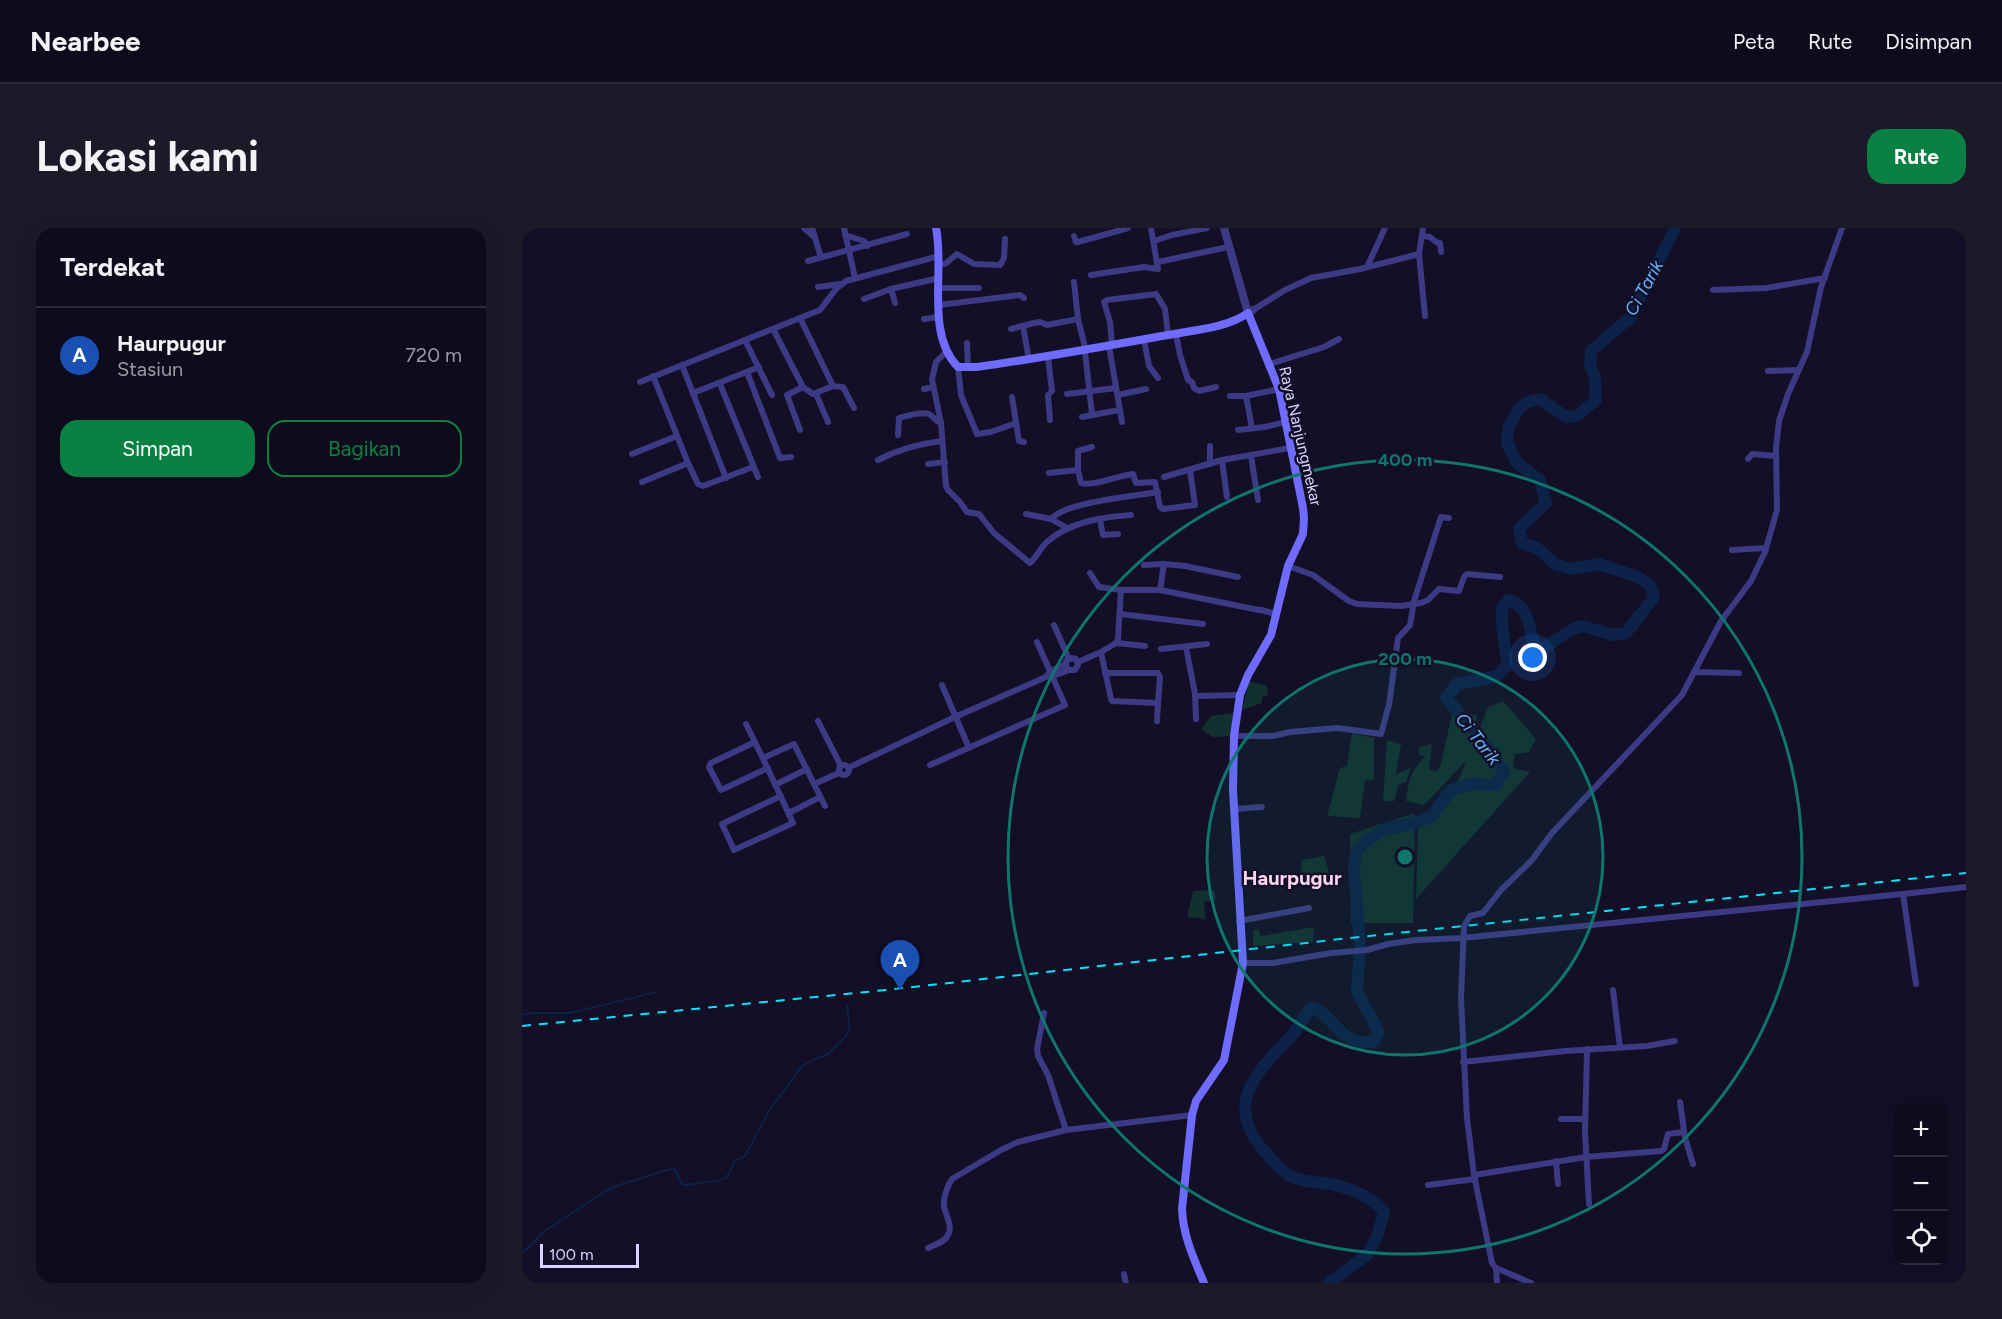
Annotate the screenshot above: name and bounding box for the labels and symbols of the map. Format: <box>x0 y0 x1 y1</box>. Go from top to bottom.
water label: Ci Tarik <box>1620 255 1669 320</box>
street label: Raya Nanjungmekar <box>1275 364 1326 508</box>
text: 400 m <box>1378 449 1432 471</box>
your location <box>1518 643 1547 672</box>
text: 200 m <box>1378 648 1432 670</box>
water label: Ci Tarik <box>1451 709 1506 770</box>
centre of rings <box>1395 847 1415 867</box>
district label: Haurpugur <box>1243 866 1342 890</box>
pin: A <box>880 940 920 990</box>
scale bar <box>540 1241 639 1268</box>

